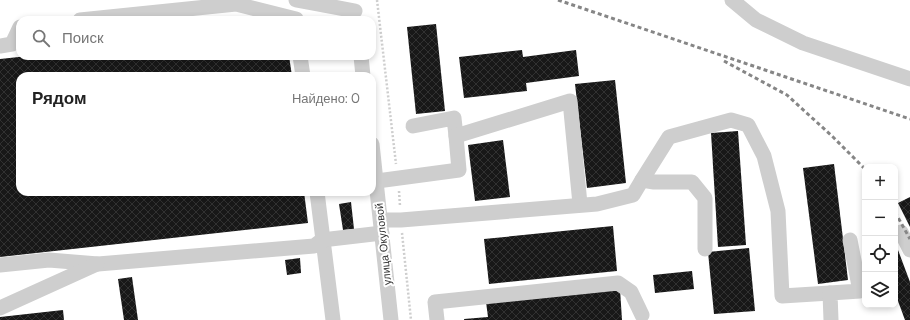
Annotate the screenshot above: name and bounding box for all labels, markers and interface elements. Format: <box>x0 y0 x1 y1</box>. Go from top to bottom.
search box <box>16 16 376 60</box>
icon: search <box>30 27 52 49</box>
text: Поиск <box>62 28 104 48</box>
text: Рядом <box>32 87 87 109</box>
text: Найдено: 0 <box>292 90 360 107</box>
map controls <box>862 164 898 308</box>
button: + <box>862 164 898 200</box>
button: − <box>862 200 898 236</box>
street label: улица Окуловой <box>372 202 394 286</box>
button: locate <box>862 236 898 272</box>
button: layers <box>862 272 898 308</box>

